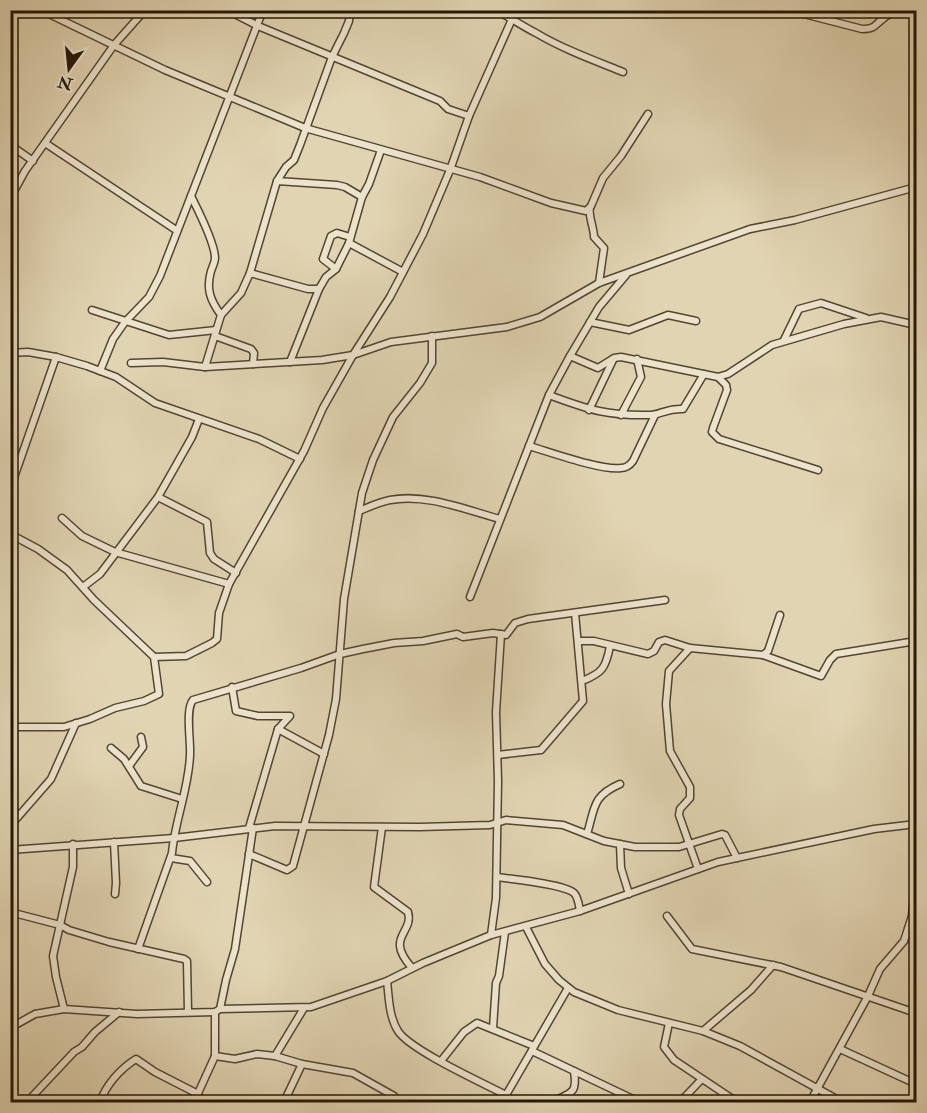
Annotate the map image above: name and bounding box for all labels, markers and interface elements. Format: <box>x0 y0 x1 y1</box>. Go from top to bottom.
north arrow <box>39 39 99 99</box>
text: N <box>55 71 76 94</box>

